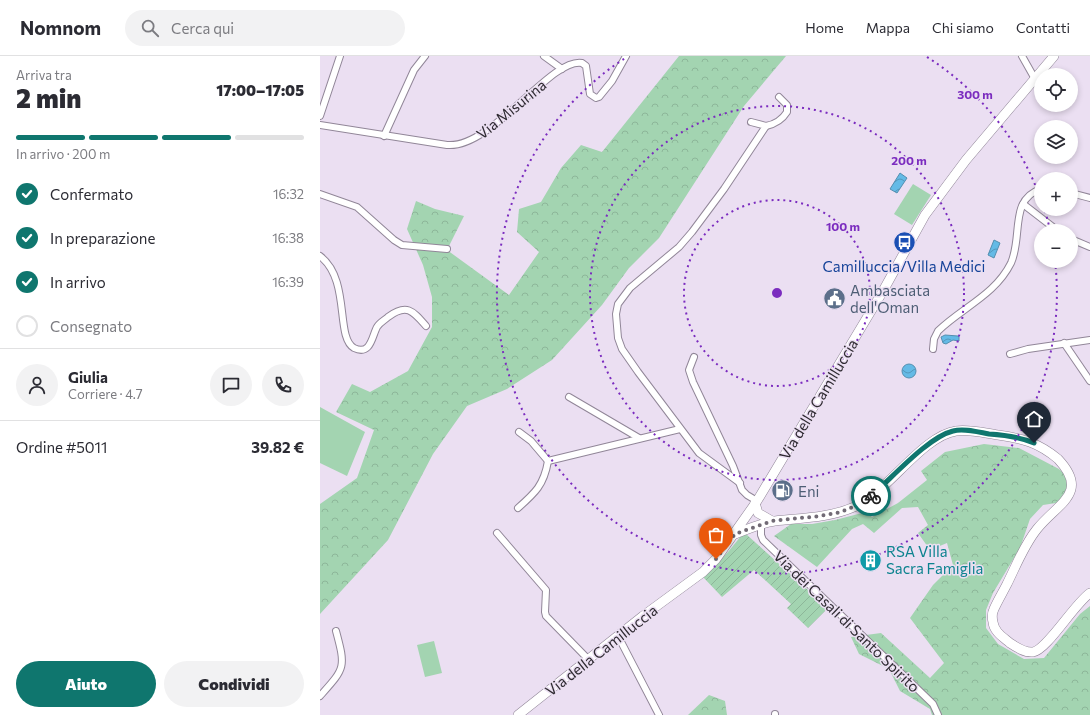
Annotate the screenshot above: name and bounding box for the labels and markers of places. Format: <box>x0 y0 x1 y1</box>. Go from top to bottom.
bus stop icon: Camilluccia/Villa Medici <box>891 230 917 256</box>
place label: Camilluccia/Villa Medici <box>823 257 985 275</box>
place label: Ambasciata dell'Oman <box>850 281 930 316</box>
centre of rings <box>770 286 784 300</box>
public building icon: Ambasciata dell'Oman <box>821 286 847 312</box>
pin <box>1017 402 1051 443</box>
fuel station icon: Eni <box>769 478 795 504</box>
place label: Eni <box>798 482 819 500</box>
pin <box>699 518 733 559</box>
place label: RSA Villa Sacra Famiglia <box>886 542 983 577</box>
building icon: RSA Villa Sacra Famiglia <box>857 547 883 573</box>

